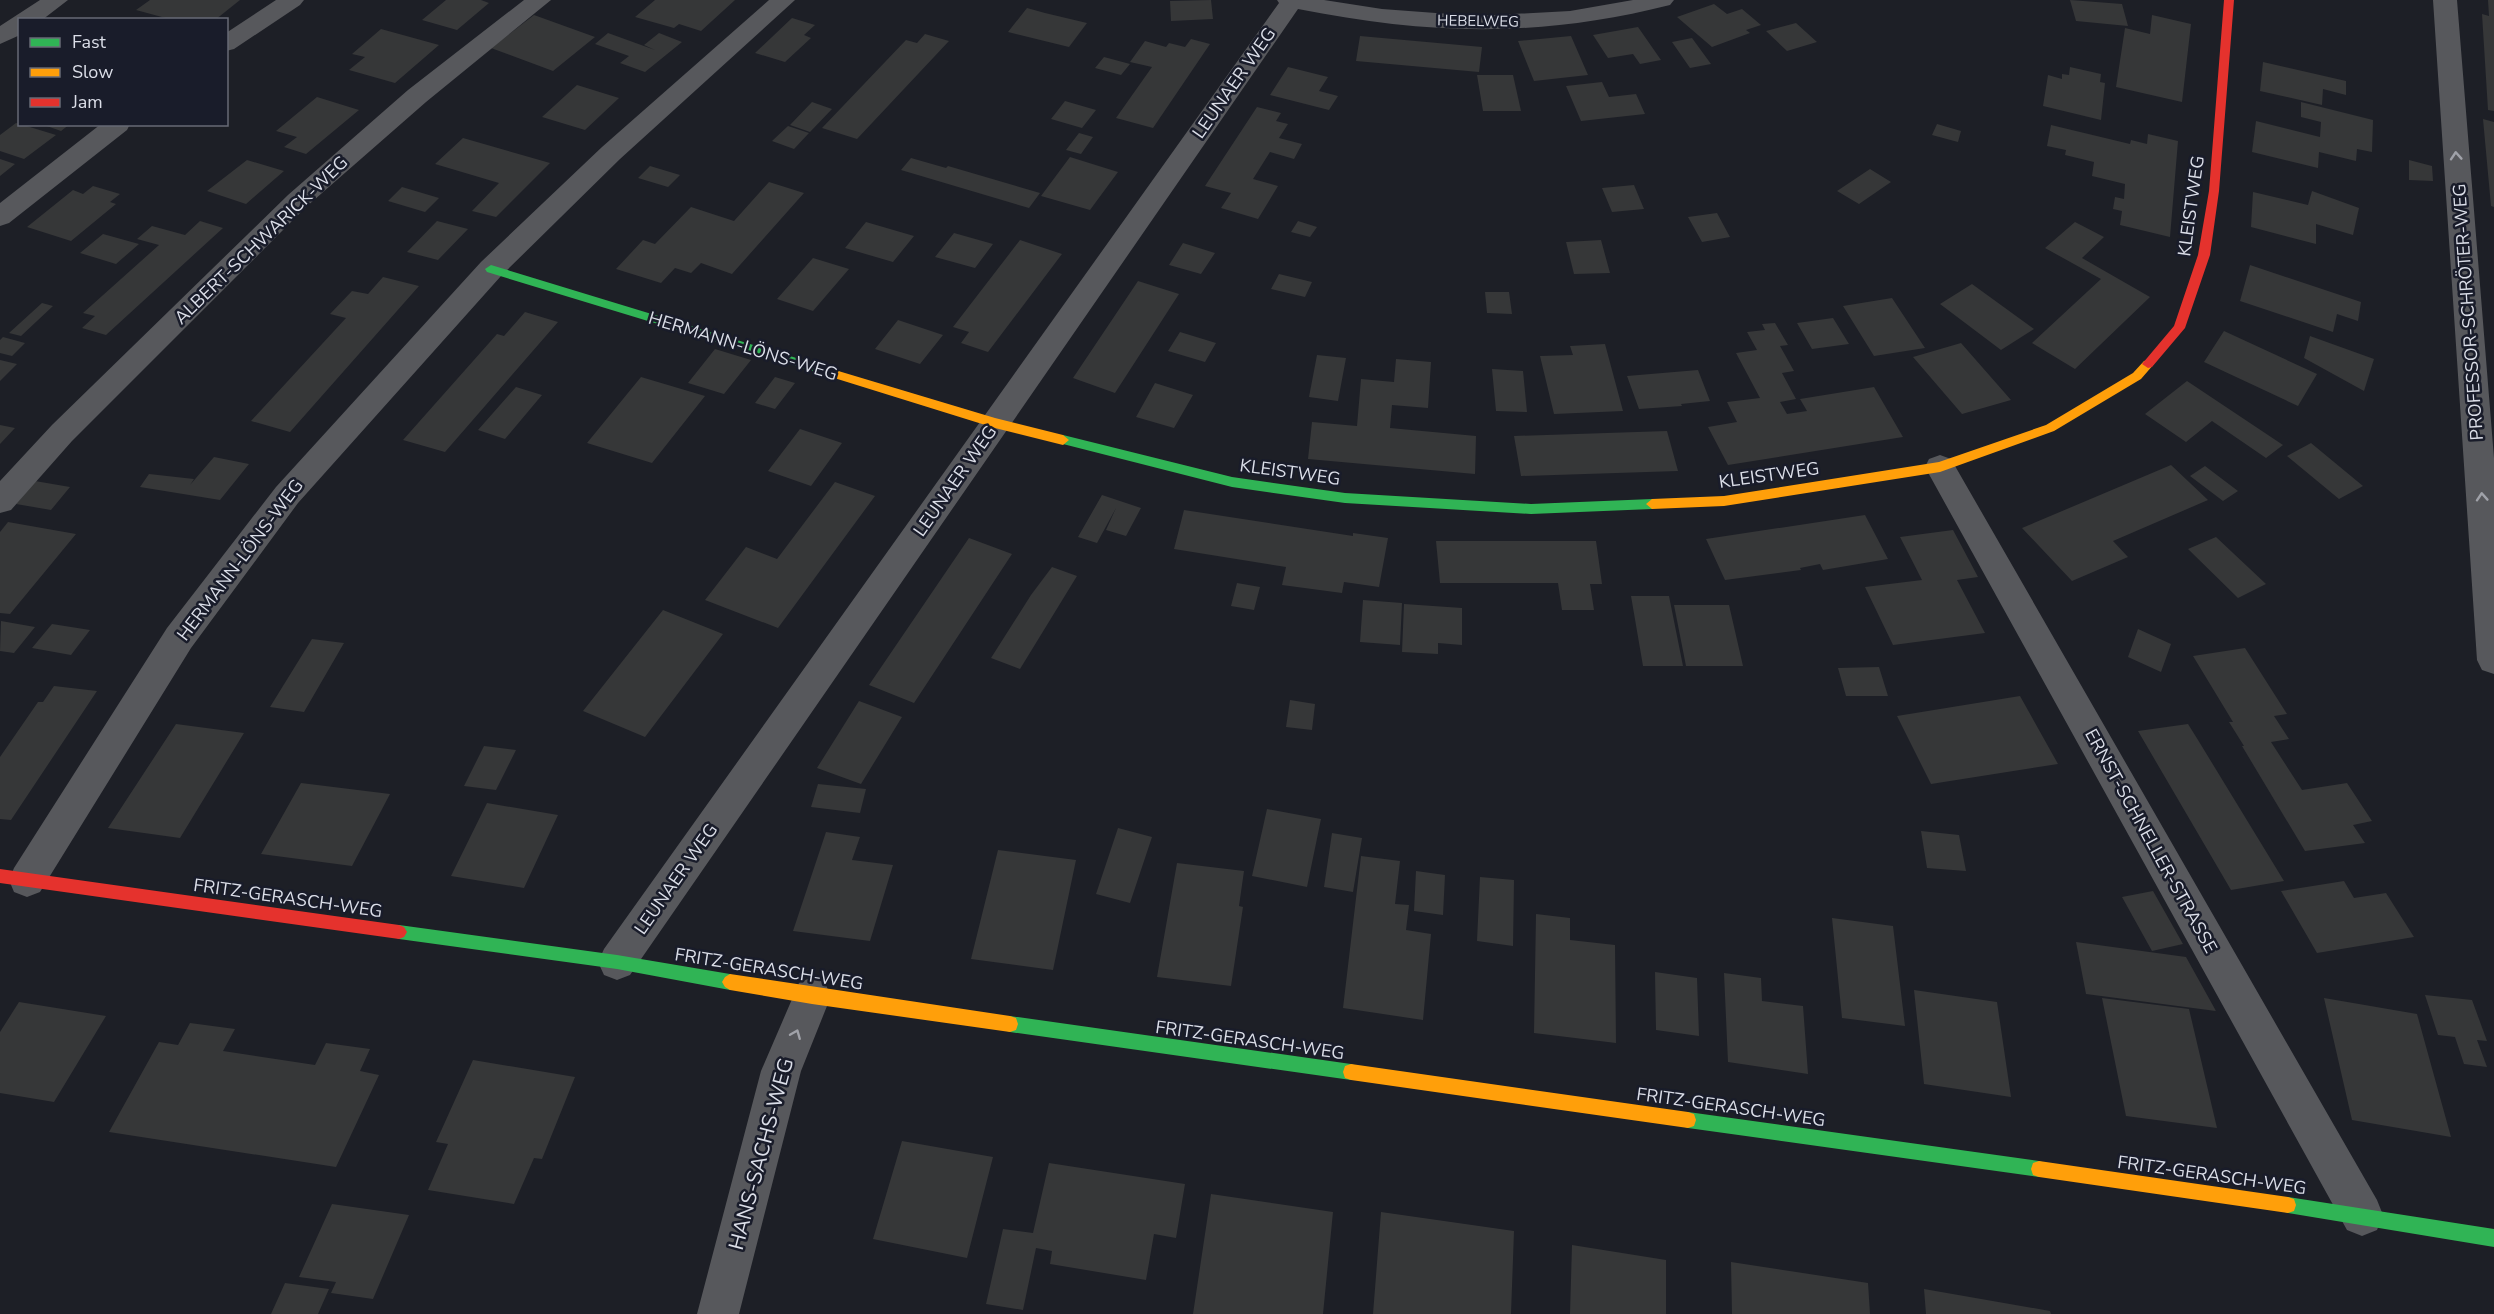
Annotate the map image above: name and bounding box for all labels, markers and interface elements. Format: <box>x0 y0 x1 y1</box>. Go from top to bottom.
street label: HEBELWEG <box>1437 10 1519 32</box>
legend <box>18 18 228 126</box>
street label: LEUNAER WEG <box>1187 23 1281 143</box>
text: Fast <box>72 30 107 54</box>
text: Slow <box>72 60 113 84</box>
text: Jam <box>71 90 103 114</box>
street label: ALBERT-SCHWARICK-WEG <box>169 150 353 330</box>
one-way arrow <box>2450 151 2463 160</box>
street label: KLEISTWEG <box>2172 154 2210 258</box>
street label: PROFESSOR-SCHRÖTER-WEG <box>2447 183 2489 441</box>
street label: HERMANN-LÖNS-WEG <box>646 306 840 386</box>
street label: LEUNAER WEG <box>908 421 1002 541</box>
street label: KLEISTWEG <box>1238 453 1342 491</box>
street label: KLEISTWEG <box>1717 456 1821 494</box>
street label: HERMANN-LÖNS-WEG <box>171 474 309 646</box>
one-way arrow <box>2476 492 2489 501</box>
street label: ERNST-SCHNELLER-STRASSE <box>2079 725 2223 957</box>
street label: LEUNAER WEG <box>629 819 723 939</box>
street label: FRITZ-GERASCH-WEG <box>192 873 384 923</box>
street label: FRITZ-GERASCH-WEG <box>673 942 865 996</box>
street label: FRITZ-GERASCH-WEG <box>1154 1015 1346 1065</box>
one-way arrow <box>789 1029 801 1040</box>
street label: HANS-SACHS-WEG <box>722 1055 800 1253</box>
street label: FRITZ-GERASCH-WEG <box>1635 1082 1827 1132</box>
street label: FRITZ-GERASCH-WEG <box>2116 1150 2308 1200</box>

